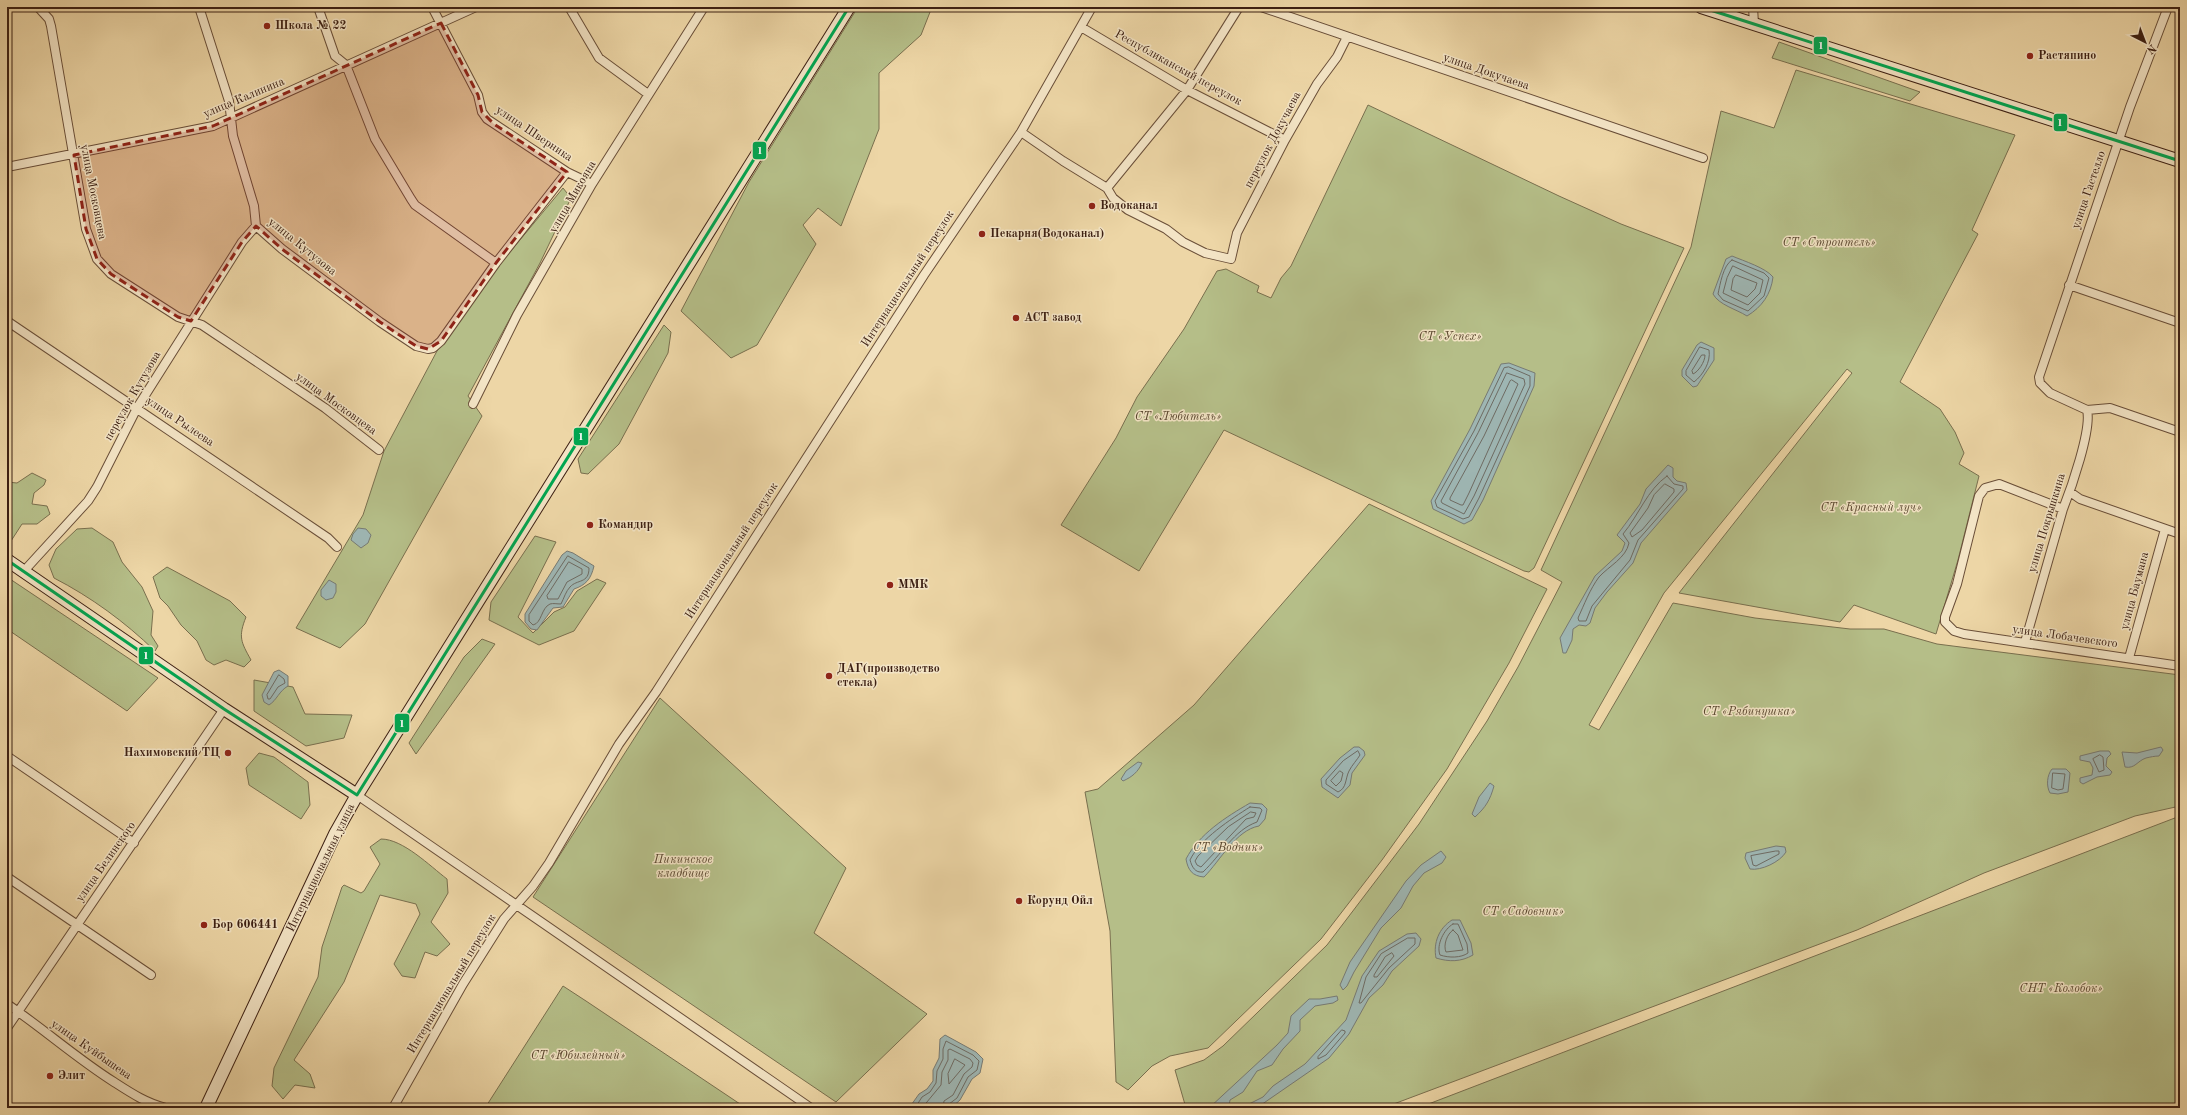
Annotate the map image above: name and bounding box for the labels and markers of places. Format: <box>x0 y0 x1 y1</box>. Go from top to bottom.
place label: Школа № 22 <box>275 20 346 32</box>
marker: Школа № 22 <box>262 21 272 31</box>
place label: Растяпино <box>2038 50 2096 62</box>
marker: Растяпино <box>2025 51 2035 61</box>
place label: Водоканал <box>1100 200 1158 212</box>
marker: Водоканал <box>1087 201 1097 211</box>
place label: Пекарня(Водоканал) <box>990 227 1104 240</box>
marker: Пекарня(Водоканал) <box>977 229 987 239</box>
place label: АСТ завод <box>1024 312 1081 324</box>
marker: АСТ завод <box>1011 313 1021 323</box>
place label: Командир <box>598 519 653 531</box>
marker: Командир <box>585 520 595 530</box>
place label: ММК <box>898 579 928 591</box>
marker: ММК <box>885 580 895 590</box>
place label: ДАГ(производство стекла) <box>837 662 940 689</box>
marker: ДАГ(производство стекла) <box>824 671 834 681</box>
place label: Нахимовский ТЦ <box>124 747 220 759</box>
marker: Нахимовский ТЦ <box>223 748 233 758</box>
place label: Корунд Ойл <box>1027 895 1093 907</box>
marker: Корунд Ойл <box>1014 896 1024 906</box>
place label: Бор 606441 <box>212 919 278 931</box>
marker: Бор 606441 <box>199 920 209 930</box>
place label: Элит <box>58 1070 85 1082</box>
marker: Элит <box>45 1071 55 1081</box>

